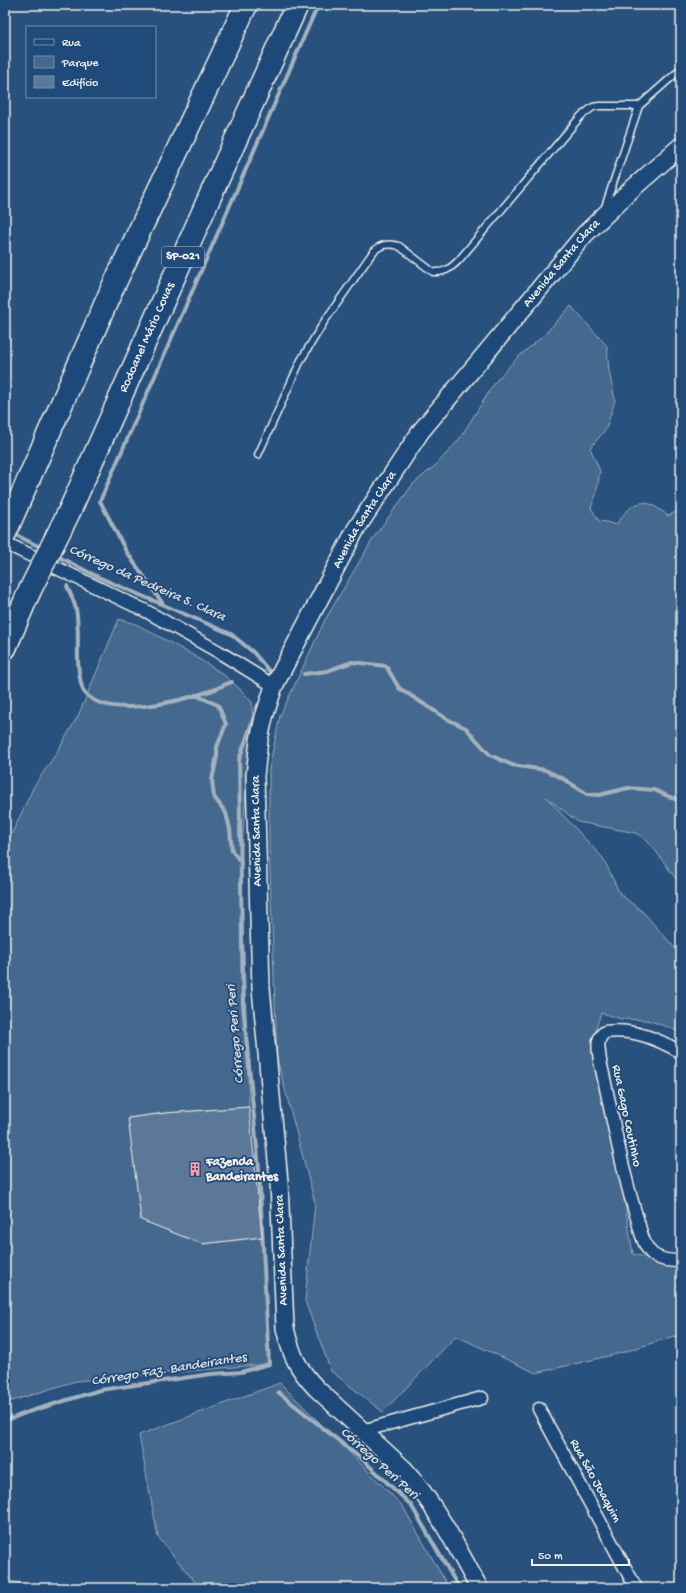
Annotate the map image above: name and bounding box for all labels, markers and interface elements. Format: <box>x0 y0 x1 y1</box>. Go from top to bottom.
legend <box>26 26 156 98</box>
text: Rua <box>62 37 81 51</box>
text: Parque <box>61 57 99 71</box>
text: Edifício <box>62 77 98 91</box>
street label: Avenida Santa Clara <box>520 216 604 310</box>
road number: SP-021 <box>162 247 204 267</box>
street label: Rodoanel Mário Covas <box>116 279 179 395</box>
street label: Avenida Santa Clara <box>329 468 400 571</box>
water label: Córrego da Pedreira S. Clara <box>66 542 229 627</box>
street label: Avenida Santa Clara <box>249 775 265 887</box>
water label: Córrego Peri Peri <box>223 982 249 1084</box>
street label: Rua Gago Coutinho <box>608 1064 644 1169</box>
place label: Fazenda Bandeirantes <box>205 1155 279 1185</box>
building icon: Fazenda Bandeirantes <box>187 1161 203 1177</box>
street label: Avenida Santa Clara <box>273 1194 291 1306</box>
water label: Córrego Faz. Bandeirantes <box>90 1349 250 1391</box>
water label: Córrego Peri Peri <box>336 1424 423 1505</box>
street label: Rua São Joaquim <box>566 1437 624 1525</box>
scale bar <box>532 1541 629 1567</box>
text: 50 m <box>538 1550 563 1564</box>

